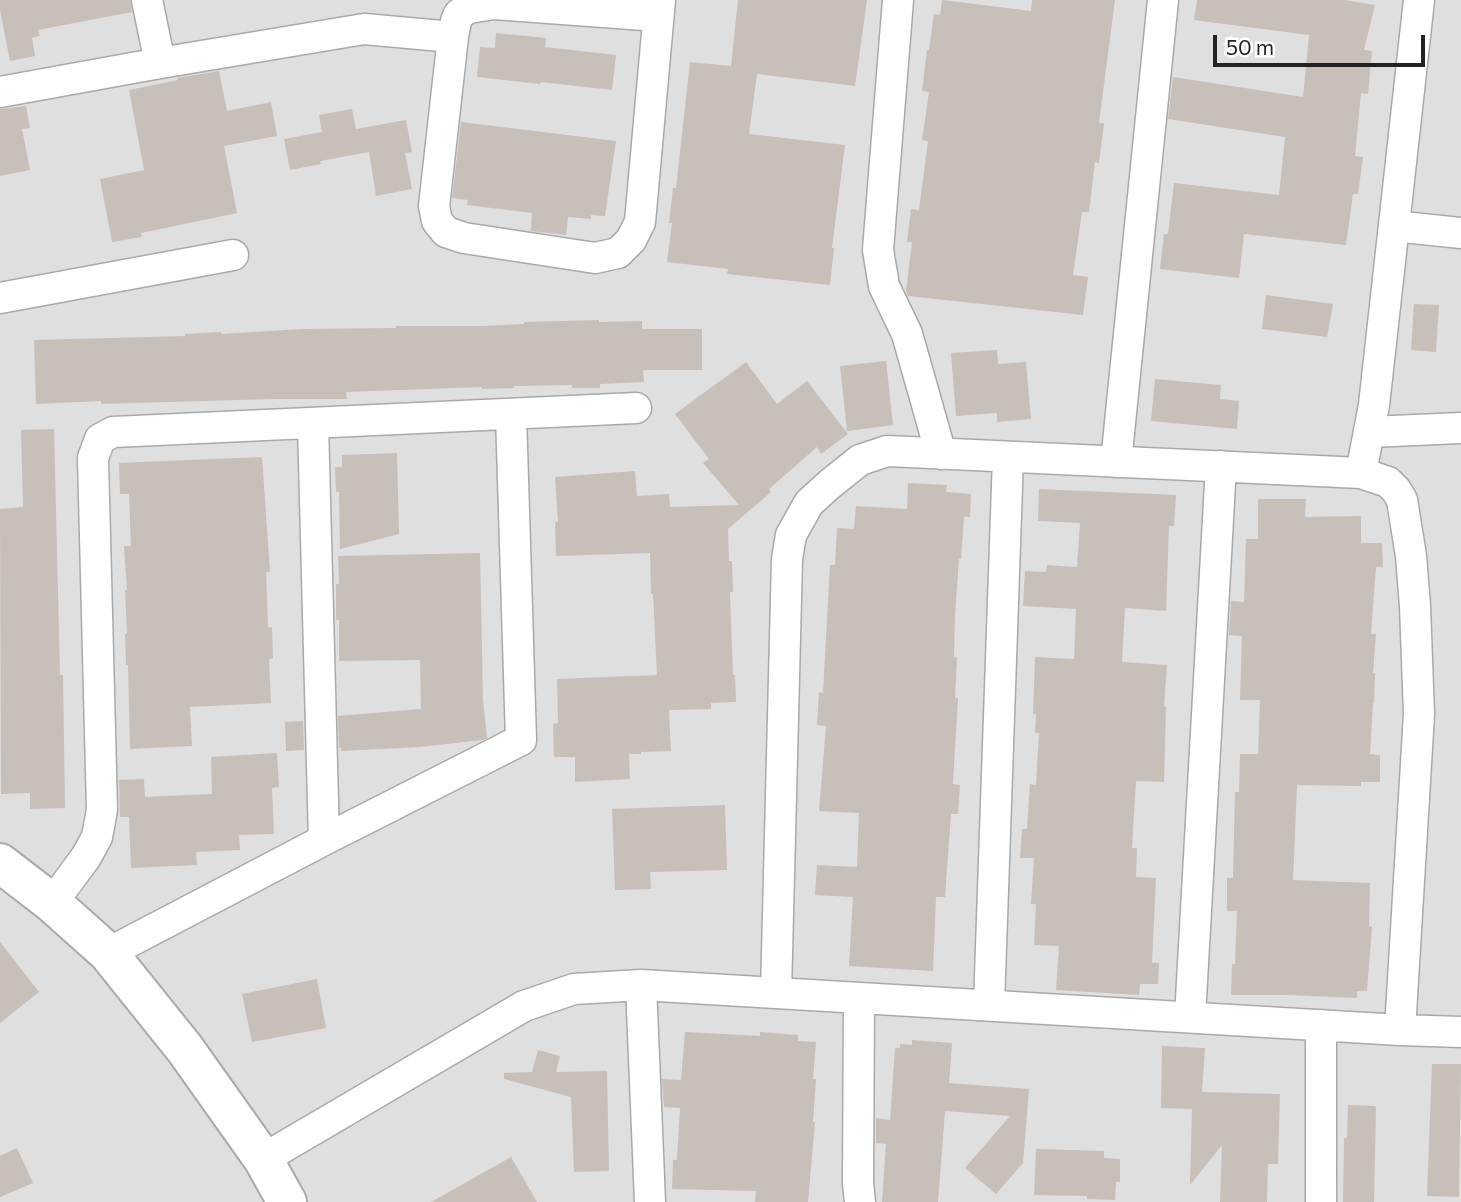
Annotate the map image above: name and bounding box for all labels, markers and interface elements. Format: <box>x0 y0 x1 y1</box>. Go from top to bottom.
scale bar <box>1216 21 1428 65</box>
text: 50 m <box>1226 34 1274 59</box>

